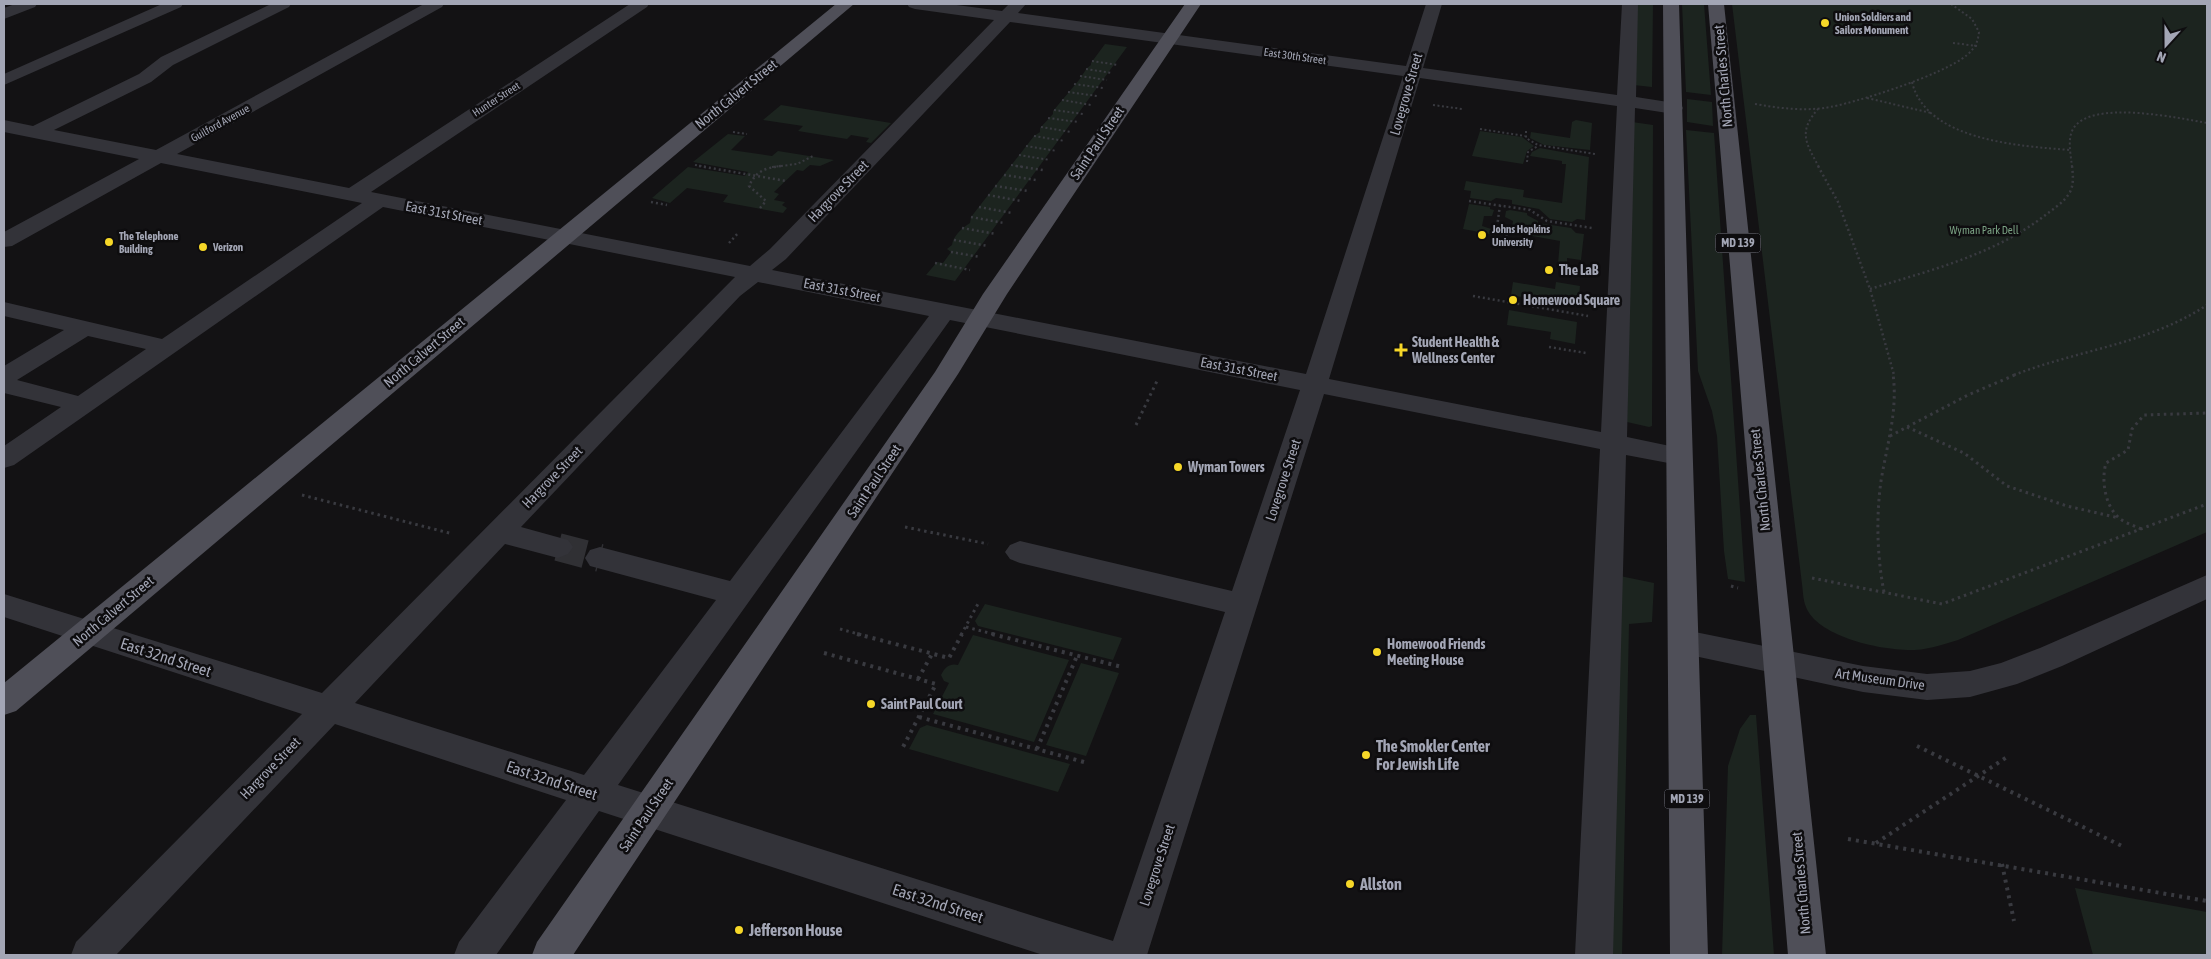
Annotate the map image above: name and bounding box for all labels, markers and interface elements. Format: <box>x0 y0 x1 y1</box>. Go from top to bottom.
place label: Union Soldiers and Sailors Monument <box>1835 11 1911 36</box>
marker: Union Soldiers and Sailors Monument <box>1819 17 1831 29</box>
north arrow <box>2141 20 2191 70</box>
street label: North Charles Street <box>1711 24 1735 128</box>
street label: East 30th Street <box>1263 46 1327 66</box>
text: N <box>2155 48 2168 66</box>
street label: Lovegrove Street <box>1387 51 1425 137</box>
street label: North Calvert Street <box>692 56 780 132</box>
street label: Hunter Street <box>470 79 522 119</box>
street label: Guilford Avenue <box>189 102 251 144</box>
street label: Saint Paul Street <box>1067 103 1127 183</box>
street label: Hargrove Street <box>805 157 871 225</box>
street label: East 31st Street <box>404 198 484 228</box>
place label: Johns Hopkins University <box>1491 223 1550 248</box>
park label: Wyman Park Dell <box>1949 224 2019 236</box>
marker: Johns Hopkins University <box>1476 229 1488 241</box>
place label: The Telephone Building <box>119 230 178 255</box>
road number: MD 139 <box>1716 234 1760 252</box>
marker: The Telephone Building <box>103 236 115 248</box>
marker: Verizon <box>197 241 209 253</box>
place label: Verizon <box>212 241 243 253</box>
place label: The LaB <box>1559 262 1599 278</box>
marker: The LaB <box>1543 264 1555 276</box>
street label: East 31st Street <box>802 275 882 305</box>
place label: Homewood Square <box>1523 292 1620 308</box>
marker: Homewood Square <box>1507 294 1519 306</box>
street label: North Calvert Street <box>380 314 468 390</box>
place label: Student Health & Wellness Center <box>1411 334 1500 366</box>
marker: Student Health & Wellness Center <box>1394 343 1408 357</box>
street label: East 31st Street <box>1199 354 1279 384</box>
street label: North Charles Street <box>1747 428 1773 532</box>
street label: Lovegrove Street <box>1262 437 1304 523</box>
street label: Saint Paul Street <box>844 441 904 521</box>
street label: Hargrove Street <box>519 443 585 511</box>
place label: Wyman Towers <box>1187 459 1265 475</box>
marker: Wyman Towers <box>1172 461 1184 473</box>
street label: North Calvert Street <box>69 573 157 649</box>
street label: East 32nd Street <box>118 634 214 680</box>
place label: Homewood Friends Meeting House <box>1387 636 1485 668</box>
marker: Homewood Friends Meeting House <box>1371 646 1383 658</box>
street label: Art Museum Drive <box>1834 665 1926 693</box>
place label: Saint Paul Court <box>881 696 963 712</box>
marker: Saint Paul Court <box>865 698 877 710</box>
street label: Hargrove Street <box>237 734 303 802</box>
place label: The Smokler Center For Jewish Life <box>1376 737 1490 773</box>
marker: The Smokler Center For Jewish Life <box>1360 749 1372 761</box>
street label: East 32nd Street <box>504 757 600 803</box>
street label: Saint Paul Street <box>616 775 676 855</box>
road number: MD 139 <box>1664 790 1710 809</box>
street label: Lovegrove Street <box>1136 822 1178 908</box>
street label: North Charles Street <box>1789 831 1813 935</box>
place label: Allston <box>1359 875 1402 893</box>
marker: Allston <box>1344 878 1356 890</box>
street label: East 32nd Street <box>890 880 986 926</box>
place label: Jefferson House <box>748 921 843 939</box>
marker: Jefferson House <box>733 924 745 936</box>

